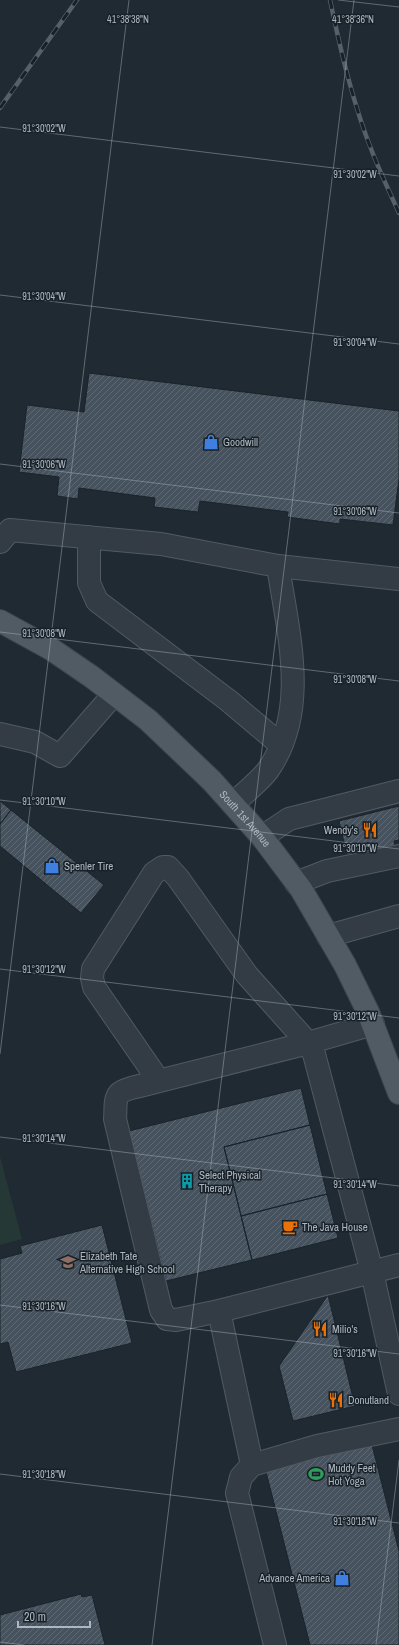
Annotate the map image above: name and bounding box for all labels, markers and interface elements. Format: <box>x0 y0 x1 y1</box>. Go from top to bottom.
text: 41°38'38"N <box>107 13 149 26</box>
text: 41°38'36"N <box>332 13 374 26</box>
text: 91°30'02"W <box>22 122 66 135</box>
text: 91°30'02"W <box>333 168 377 181</box>
text: 91°30'04"W <box>22 290 66 303</box>
text: 91°30'04"W <box>333 336 377 349</box>
shop icon: Goodwill <box>202 433 220 451</box>
place label: Goodwill <box>223 435 258 449</box>
text: 91°30'06"W <box>22 458 66 471</box>
text: 91°30'06"W <box>333 505 377 518</box>
text: 91°30'08"W <box>22 627 66 640</box>
text: 91°30'08"W <box>333 673 377 686</box>
street label: South 1st Avenue <box>217 787 274 850</box>
text: 91°30'10"W <box>22 795 66 808</box>
restaurant icon: Wendy's <box>361 821 379 839</box>
place label: Wendy's <box>324 823 358 837</box>
text: 91°30'10"W <box>333 842 377 855</box>
shop icon: Spenler Tire <box>43 857 61 875</box>
place label: Spenler Tire <box>64 859 113 873</box>
text: 91°30'12"W <box>22 963 66 976</box>
text: 91°30'12"W <box>333 1010 377 1023</box>
text: 91°30'14"W <box>22 1132 66 1145</box>
place label: Select Physical Therapy <box>199 1168 261 1195</box>
building icon: Select Physical Therapy <box>178 1172 196 1190</box>
text: 91°30'14"W <box>333 1178 377 1191</box>
cafe icon: The Java House <box>281 1218 299 1236</box>
place label: The Java House <box>302 1220 368 1234</box>
place label: Elizabeth Tate Alternative High School <box>79 1249 175 1276</box>
school or university icon: Elizabeth Tate Alternative High School <box>59 1253 77 1271</box>
text: 91°30'16"W <box>22 1300 66 1313</box>
restaurant icon: Milio's <box>311 1320 329 1338</box>
place label: Milio's <box>332 1322 358 1336</box>
text: 91°30'16"W <box>333 1347 377 1360</box>
restaurant icon: Donutland <box>327 1391 345 1409</box>
place label: Donutland <box>348 1393 389 1407</box>
place label: Muddy Feet Hot Yoga <box>328 1461 376 1488</box>
sports icon: Muddy Feet Hot Yoga <box>307 1465 325 1483</box>
text: 91°30'18"W <box>22 1468 66 1481</box>
text: 91°30'18"W <box>333 1515 377 1528</box>
shop icon: Advance America <box>333 1569 351 1587</box>
place label: Advance America <box>258 1571 330 1585</box>
scale bar <box>18 1603 90 1629</box>
text: 20 m <box>24 1609 46 1625</box>

